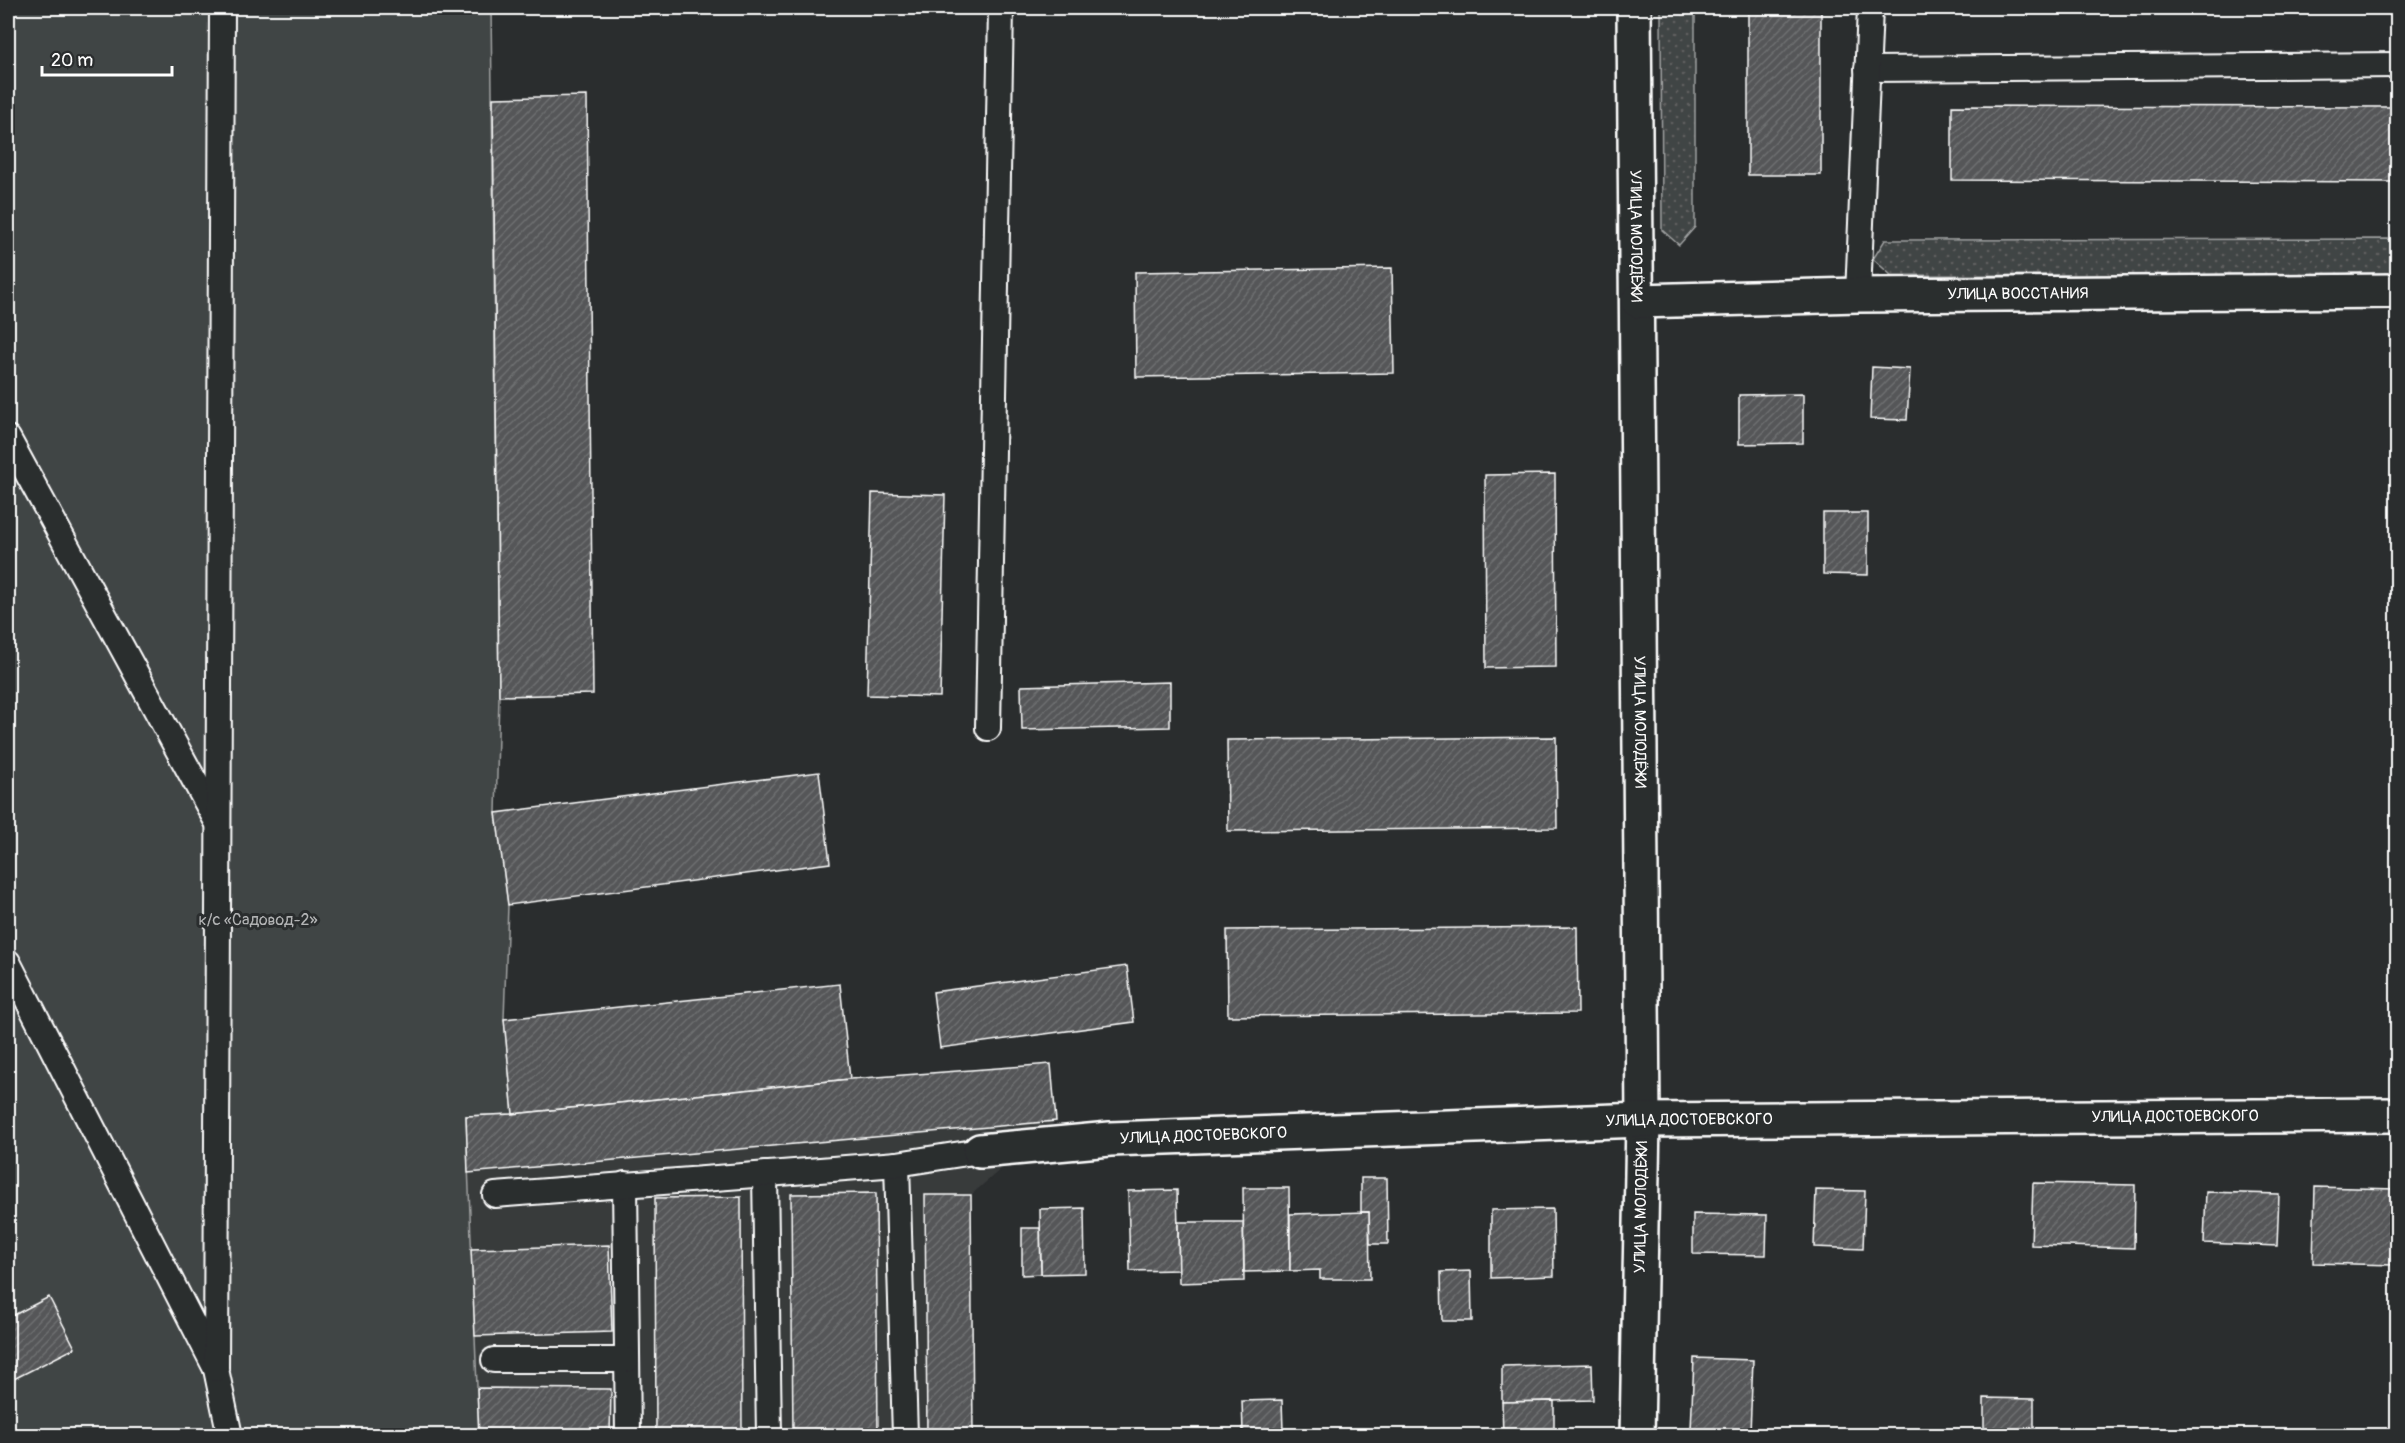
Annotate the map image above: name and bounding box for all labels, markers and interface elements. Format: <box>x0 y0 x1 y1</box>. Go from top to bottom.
scale bar <box>42 39 172 77</box>
text: 20 m <box>51 49 93 72</box>
street label: УЛИЦА МОЛОДЁЖИ <box>1625 170 1646 303</box>
street label: УЛИЦА ВОССТАНИЯ <box>1947 283 2089 304</box>
street label: УЛИЦА МОЛОДЁЖИ <box>1629 656 1650 789</box>
park label: к/с «Садовод-2» <box>199 910 318 930</box>
street label: УЛИЦА ДОСТОЕВСКОГО <box>2091 1106 2259 1127</box>
street label: УЛИЦА ДОСТОЕВСКОГО <box>1605 1109 1773 1131</box>
street label: УЛИЦА ДОСТОЕВСКОГО <box>1119 1123 1287 1149</box>
street label: УЛИЦА МОЛОДЁЖИ <box>1630 1140 1652 1273</box>

